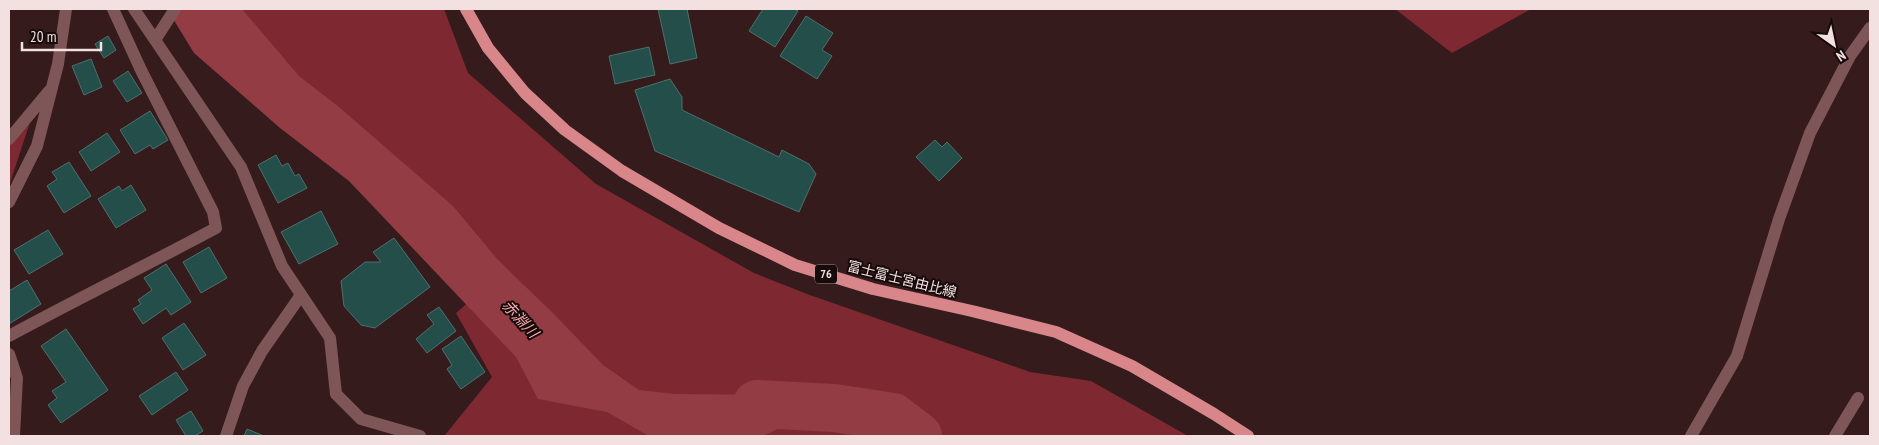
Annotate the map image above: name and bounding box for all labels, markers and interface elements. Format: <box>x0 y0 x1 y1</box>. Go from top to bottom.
scale bar <box>22 20 101 52</box>
north arrow <box>1809 20 1859 70</box>
text: 20 m <box>30 27 56 46</box>
text: N <box>1833 46 1849 66</box>
street label: 富士富士宮由比線 <box>845 257 959 301</box>
road number: 76 <box>815 264 837 284</box>
water label: 赤淵川 <box>498 296 544 343</box>

